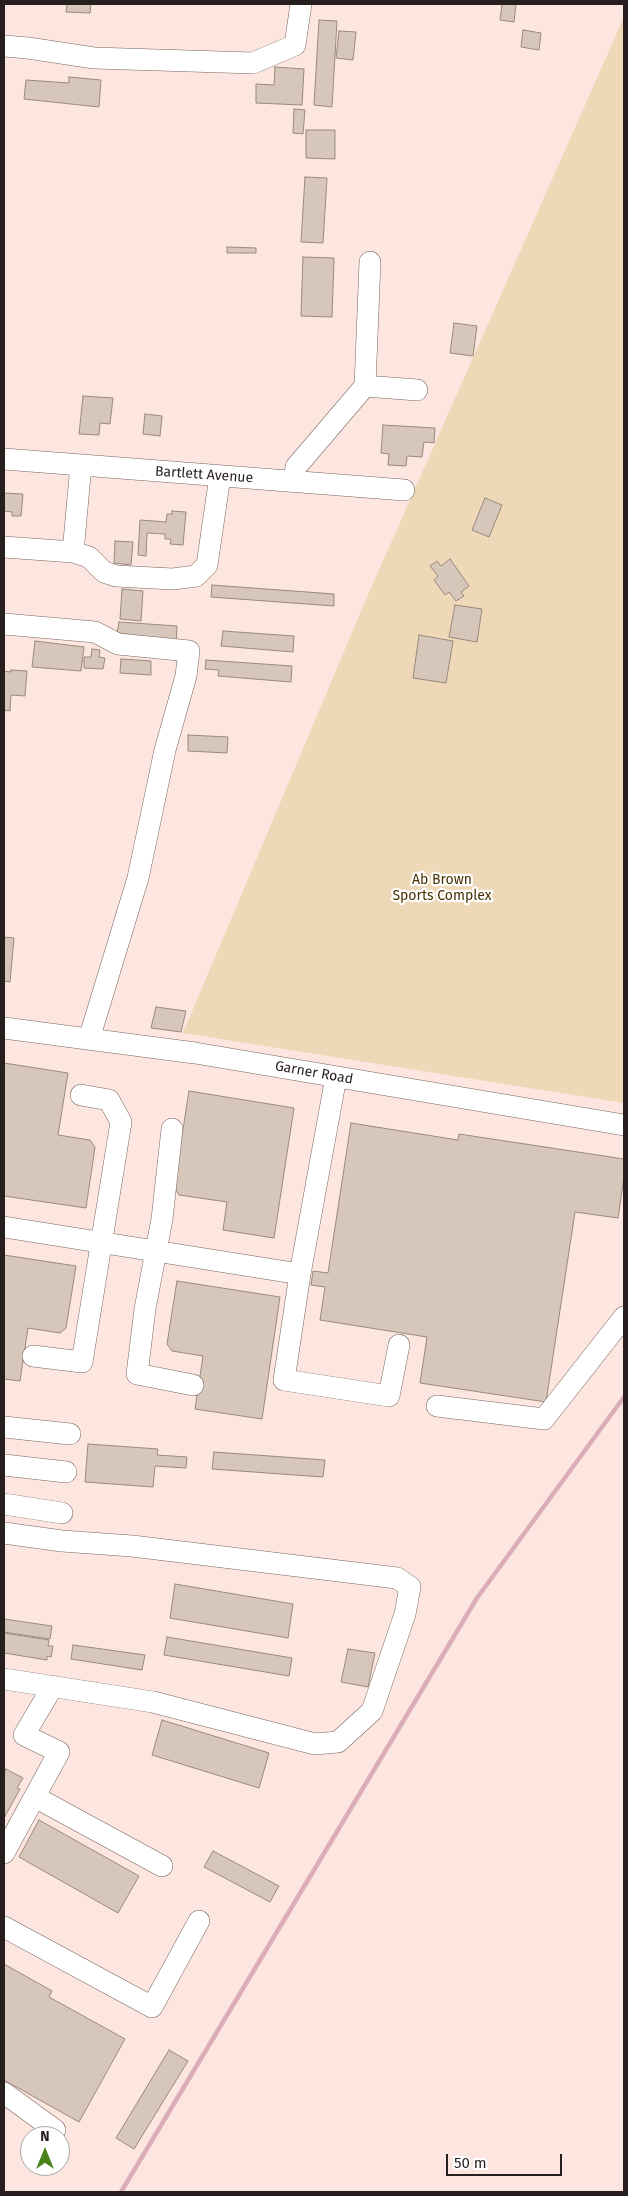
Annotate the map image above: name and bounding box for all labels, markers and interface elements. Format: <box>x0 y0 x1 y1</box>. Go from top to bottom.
street label: Bartlett Avenue <box>154 463 254 487</box>
park label: Ab Brown Sports Complex <box>392 872 492 904</box>
street label: Garner Road <box>274 1058 354 1088</box>
north arrow <box>20 2126 70 2176</box>
text: N <box>40 2128 50 2145</box>
scale bar <box>448 2144 564 2176</box>
text: 50 m <box>454 2154 487 2172</box>

